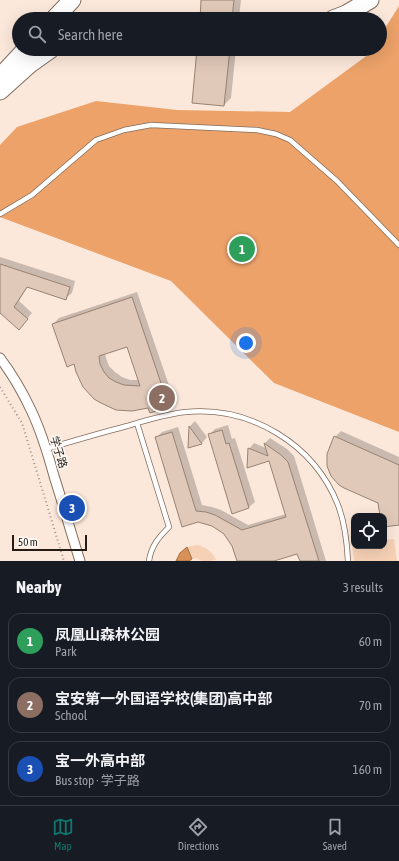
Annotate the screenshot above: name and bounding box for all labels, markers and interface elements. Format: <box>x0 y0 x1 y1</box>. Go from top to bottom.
search box <box>12 12 387 56</box>
icon: search <box>26 23 48 45</box>
text: Search here <box>58 26 123 43</box>
pin: 1 <box>229 234 255 264</box>
your location <box>236 333 256 353</box>
pin: 2 <box>149 383 175 413</box>
street label: 学子路 <box>48 434 70 470</box>
pin: 3 <box>59 493 85 523</box>
map controls <box>351 513 387 549</box>
button: locate <box>351 513 387 549</box>
scale bar <box>12 533 87 552</box>
text: 50 m <box>18 536 38 548</box>
text: Nearby <box>16 577 62 597</box>
text: 3 results <box>343 580 383 595</box>
text: 凤凰山森林公园 <box>55 626 160 643</box>
text: 1 <box>27 634 33 649</box>
text: 60 m <box>359 634 382 649</box>
text: Park <box>55 644 77 659</box>
text: 宝安第一外国语学校(集团)高中部 <box>55 690 272 707</box>
text: 2 <box>27 698 33 713</box>
text: 70 m <box>359 698 382 713</box>
text: School <box>55 708 87 723</box>
text: 宝一外高中部 <box>55 752 145 769</box>
text: 3 <box>27 762 33 777</box>
text: 160 m <box>353 762 382 777</box>
text: Bus stop · 学子路 <box>55 773 140 788</box>
tab: Map <box>52 816 74 852</box>
tab: Directions <box>178 816 219 852</box>
tab: Saved <box>323 816 347 852</box>

